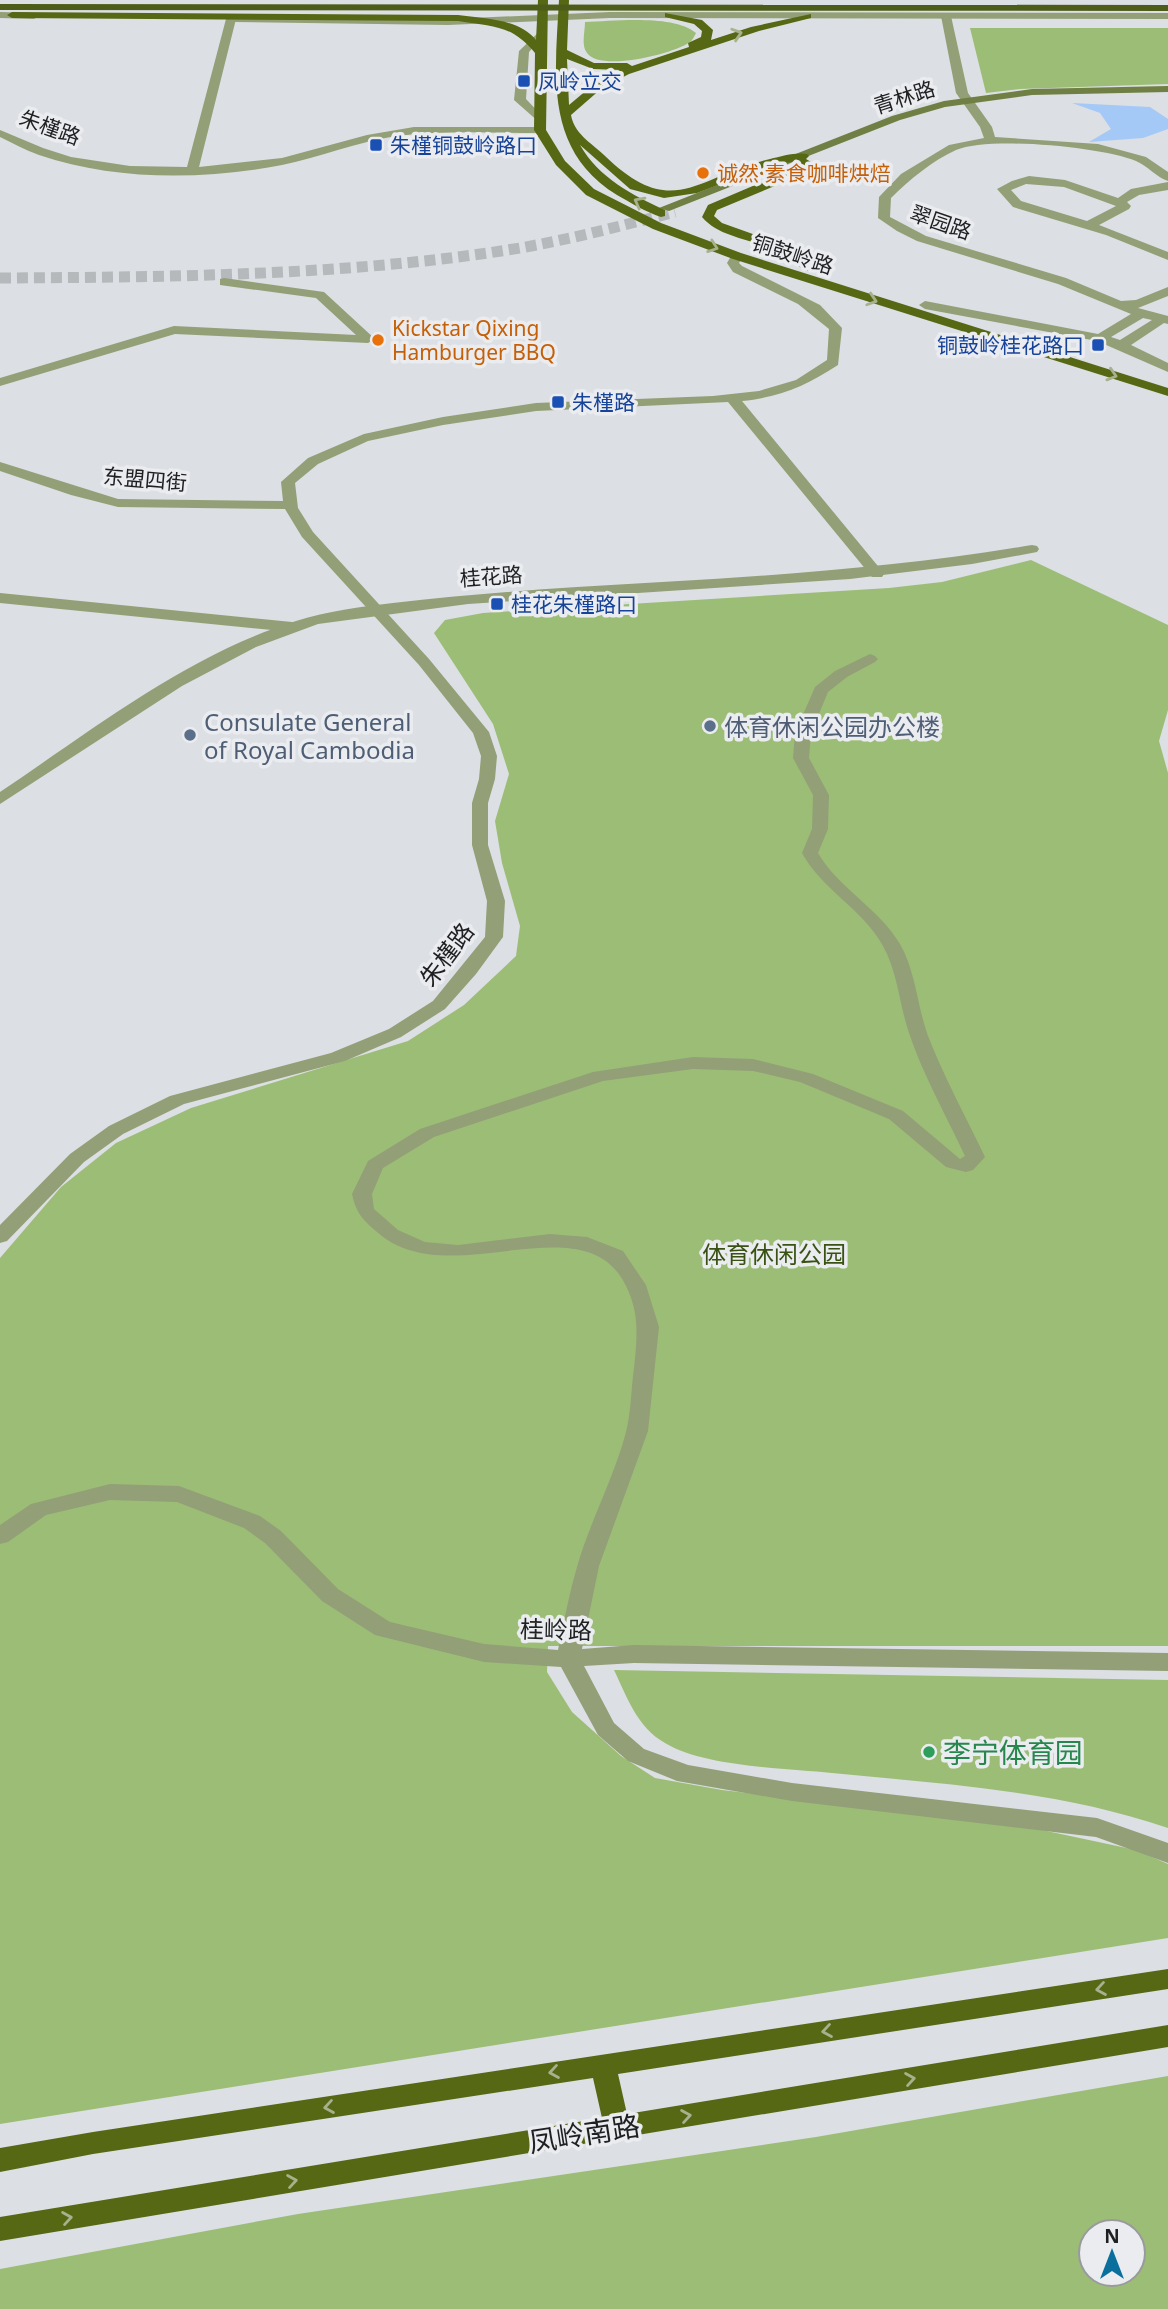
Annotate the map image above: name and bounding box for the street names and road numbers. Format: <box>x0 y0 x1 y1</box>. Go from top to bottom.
street label: 青林路 <box>870 74 938 120</box>
street label: 朱槿路 <box>16 103 84 151</box>
street label: 翠园路 <box>907 199 975 245</box>
street label: 铜鼓岭路 <box>749 228 837 280</box>
street label: 东盟四街 <box>102 461 188 497</box>
street label: 桂花路 <box>459 560 523 592</box>
street label: 朱槿路 <box>411 915 481 993</box>
street label: 桂岭路 <box>520 1612 592 1646</box>
street label: 凤岭南路 <box>526 2105 642 2161</box>

